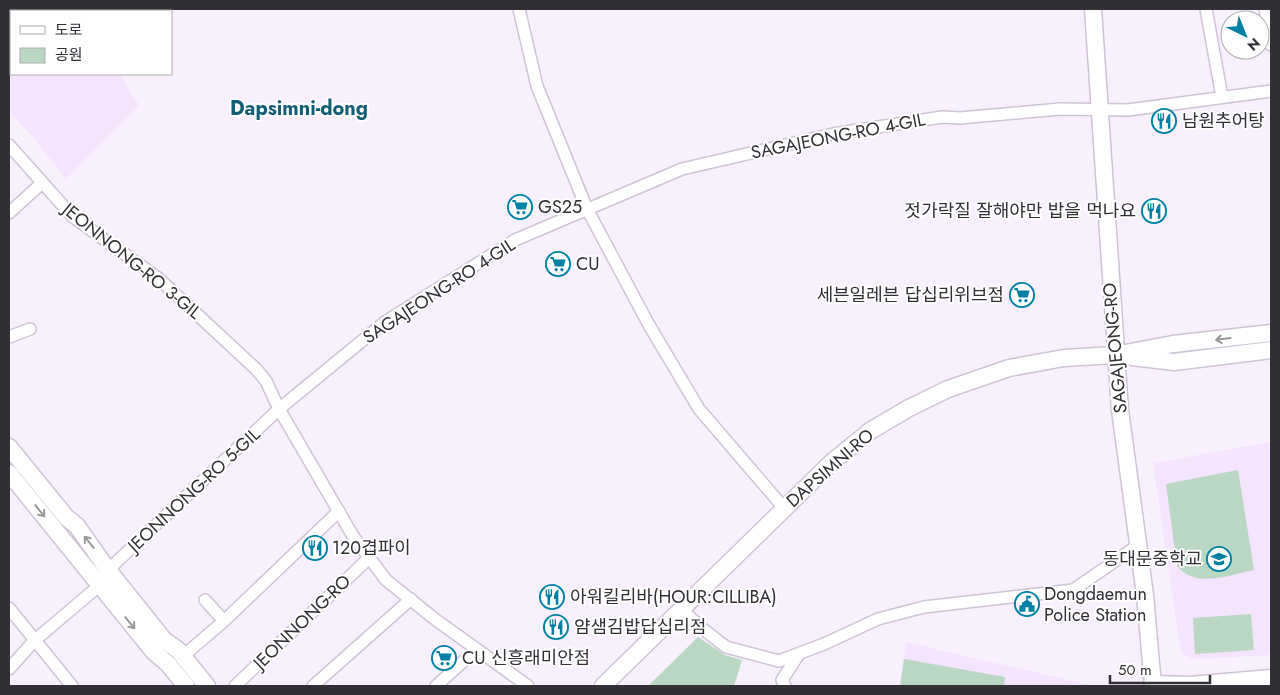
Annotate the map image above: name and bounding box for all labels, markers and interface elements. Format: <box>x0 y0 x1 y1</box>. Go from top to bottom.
legend <box>10 10 172 75</box>
north arrow <box>1220 10 1270 60</box>
text: 도로 <box>55 19 83 41</box>
text: N <box>1243 33 1265 56</box>
text: 공원 <box>55 44 83 66</box>
district label: Dapsimni-dong <box>230 94 368 123</box>
street label: SAGAJEONG-RO 4-GIL <box>749 106 927 166</box>
restaurant icon: 남원추어탕 <box>1151 108 1177 134</box>
place label: 남원추어탕 <box>1182 108 1265 134</box>
supermarket icon: GS25 <box>507 194 533 220</box>
place label: GS25 <box>538 194 582 220</box>
street label: JEONNONG-RO 3-GIL <box>55 196 207 325</box>
place label: 젓가락질 잘해야만 밥을 먹나요 <box>905 198 1136 224</box>
restaurant icon: 젓가락질 잘해야만 밥을 먹나요 <box>1141 198 1167 224</box>
street label: SAGAJEONG-RO 4-GIL <box>358 232 520 350</box>
supermarket icon: CU <box>545 251 571 277</box>
place label: CU <box>576 251 600 277</box>
place label: 세븐일레븐 답십리위브점 <box>816 282 1004 308</box>
supermarket icon: 세븐일레븐 답십리위브점 <box>1009 282 1035 308</box>
street label: SAGAJEONG-RO <box>1096 282 1134 414</box>
one-way arrow <box>1215 334 1231 344</box>
street label: JEONNONG-RO 5-GIL <box>121 422 266 560</box>
street label: DAPSIMNI-RO <box>780 423 880 513</box>
one-way arrow <box>34 504 45 517</box>
one-way arrow <box>84 535 95 548</box>
restaurant icon: 120겹파이 <box>302 535 328 561</box>
place label: 120겹파이 <box>332 535 411 561</box>
place label: 동대문중학교 <box>1103 546 1202 572</box>
school or university icon: 동대문중학교 <box>1206 546 1232 572</box>
street label: JEONNONG-RO <box>246 569 357 677</box>
place label: Dongdaemun Police Station <box>1044 581 1147 628</box>
restaurant icon: 아워킬리바(HOUR:CILLIBA) <box>539 584 565 610</box>
place label: 아워킬리바(HOUR:CILLIBA) <box>570 584 777 610</box>
public building icon: Dongdaemun Police Station <box>1014 591 1040 617</box>
restaurant icon: 얌샘김밥답십리점 <box>543 614 569 640</box>
place label: 얌샘김밥답십리점 <box>574 614 706 640</box>
one-way arrow <box>125 616 136 629</box>
supermarket icon: CU 신흥래미안점 <box>431 645 457 671</box>
place label: CU 신흥래미안점 <box>462 645 590 671</box>
scale bar <box>1110 652 1210 684</box>
text: 50 m <box>1118 659 1152 681</box>

